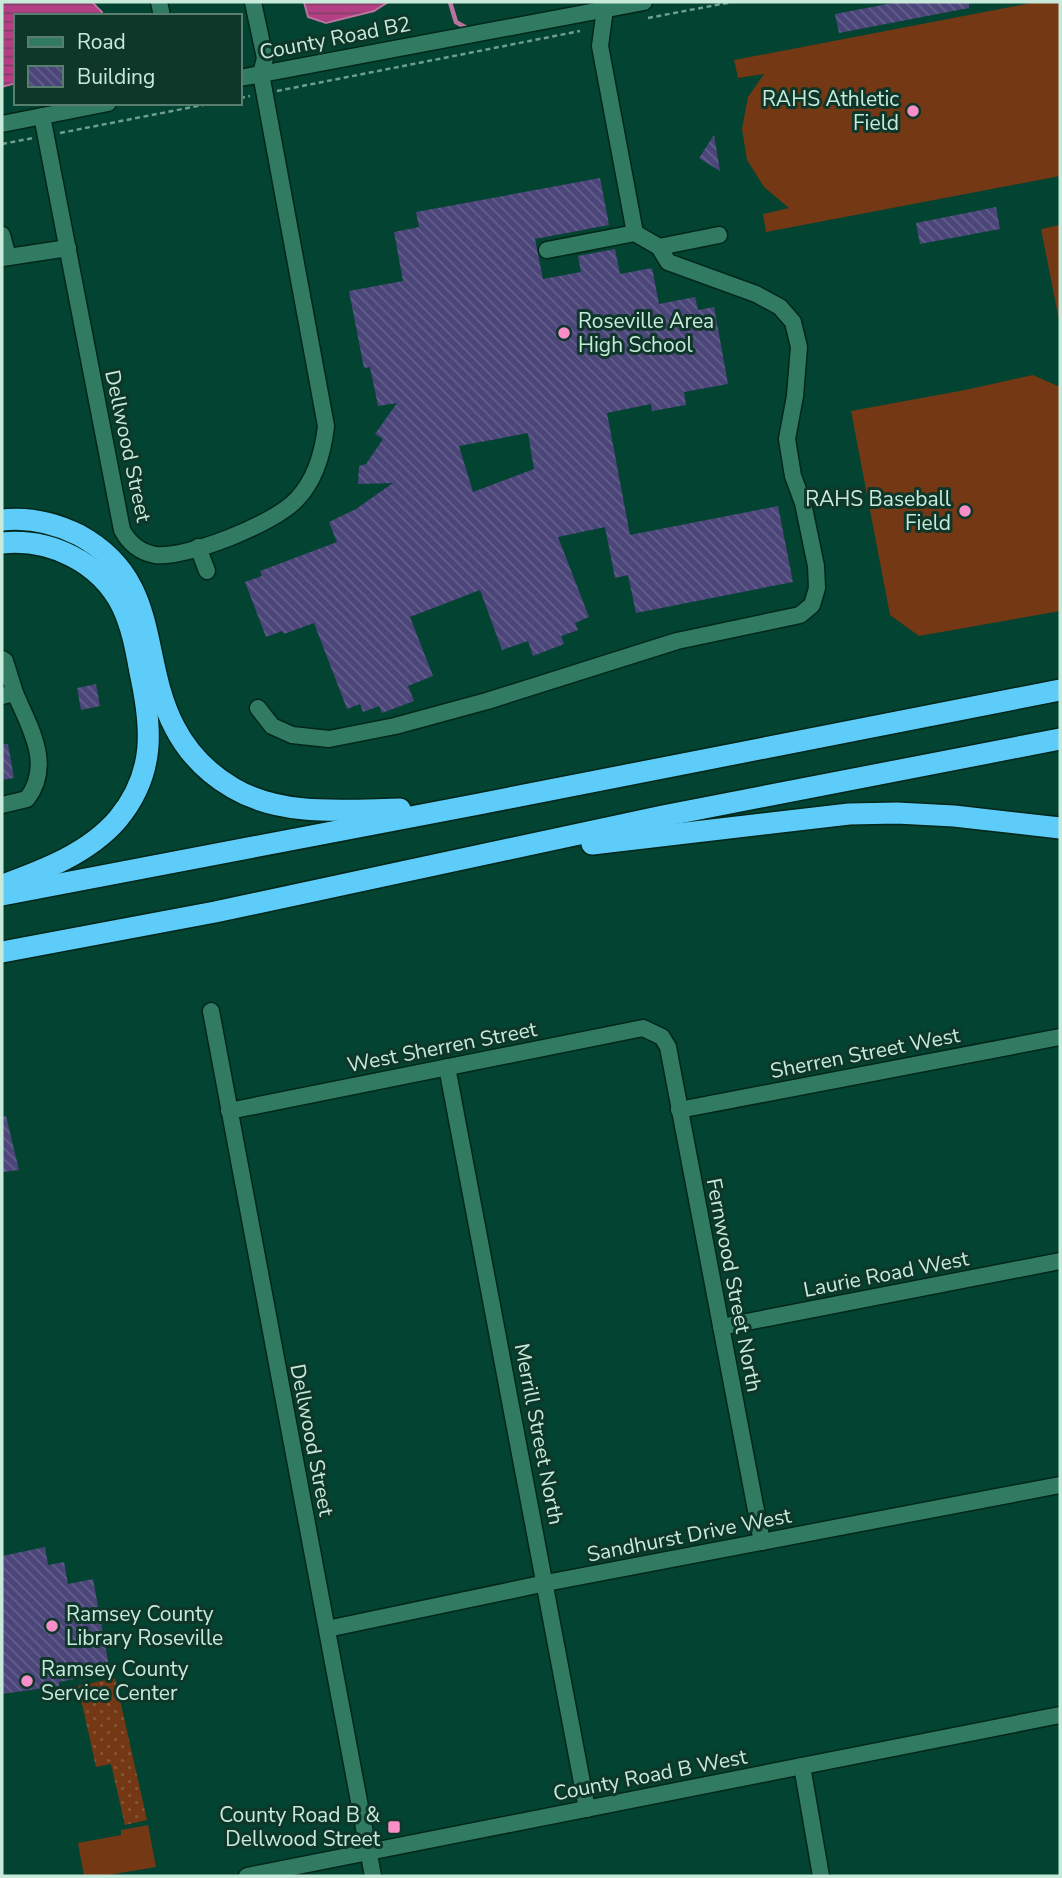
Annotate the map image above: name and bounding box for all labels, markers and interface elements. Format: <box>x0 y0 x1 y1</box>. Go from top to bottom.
street label: County Road B2 <box>257 10 413 66</box>
legend <box>14 14 242 105</box>
text: Road <box>77 28 126 56</box>
text: Building <box>77 63 155 91</box>
place label: RAHS Athletic Field <box>762 85 899 137</box>
marker: RAHS Athletic Field <box>905 103 921 119</box>
place label: Roseville Area High School <box>578 307 714 359</box>
marker: Roseville Area High School <box>556 325 572 341</box>
street label: Dellwood Street <box>98 367 158 525</box>
place label: RAHS Baseball Field <box>805 485 952 537</box>
marker: RAHS Baseball Field <box>957 503 973 519</box>
street label: West Sherren Street <box>345 1015 540 1079</box>
street label: Sherren Street West <box>768 1021 963 1085</box>
street label: Fernwood Street North <box>700 1176 768 1394</box>
street label: Laurie Road West <box>801 1244 972 1304</box>
street label: Merrill Street North <box>508 1341 570 1527</box>
street label: Dellwood Street <box>283 1361 341 1519</box>
street label: Sandhurst Drive West <box>584 1501 794 1569</box>
place label: Ramsey County Library Roseville <box>66 1600 223 1652</box>
marker: Ramsey County Library Roseville <box>44 1618 60 1634</box>
place label: Ramsey County Service Center <box>41 1655 189 1707</box>
marker: Ramsey County Service Center <box>19 1673 35 1689</box>
street label: County Road B West <box>551 1742 750 1808</box>
place label: County Road B & Dellwood Street <box>219 1801 381 1853</box>
marker: County Road B & Dellwood Street <box>386 1819 402 1835</box>

